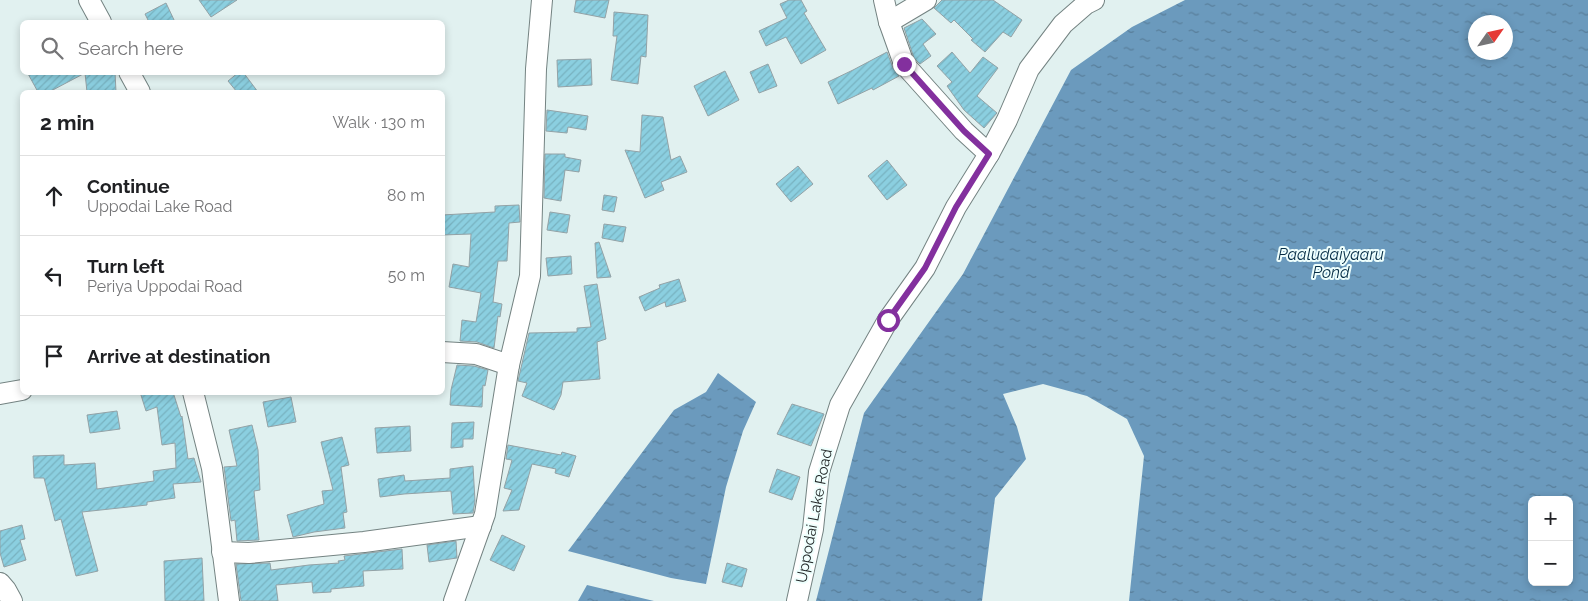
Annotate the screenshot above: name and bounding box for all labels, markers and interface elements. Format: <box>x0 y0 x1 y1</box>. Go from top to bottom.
north arrow <box>1468 15 1513 60</box>
search box <box>20 20 445 75</box>
icon: search <box>38 34 66 62</box>
text: Search here <box>78 37 184 59</box>
route end <box>893 53 916 76</box>
text: 2 min <box>40 110 94 135</box>
text: Walk · 130 m <box>332 113 425 132</box>
text: Continue <box>87 175 170 197</box>
icon: ahead <box>40 182 68 210</box>
text: 80 m <box>387 186 425 205</box>
text: Uppodai Lake Road <box>87 197 232 216</box>
water label: Paaludaiyaaru Pond <box>1278 245 1384 282</box>
text: Turn left <box>87 255 164 277</box>
icon: left <box>40 262 68 290</box>
text: 50 m <box>388 266 425 285</box>
text: Periya Uppodai Road <box>87 277 242 296</box>
route start <box>877 309 900 332</box>
icon: arrive <box>40 342 68 370</box>
text: Arrive at destination <box>87 345 271 367</box>
street label: Uppodai Lake Road <box>792 447 836 585</box>
map controls <box>1528 496 1573 586</box>
button: + <box>1528 496 1573 541</box>
button: − <box>1528 541 1573 586</box>

